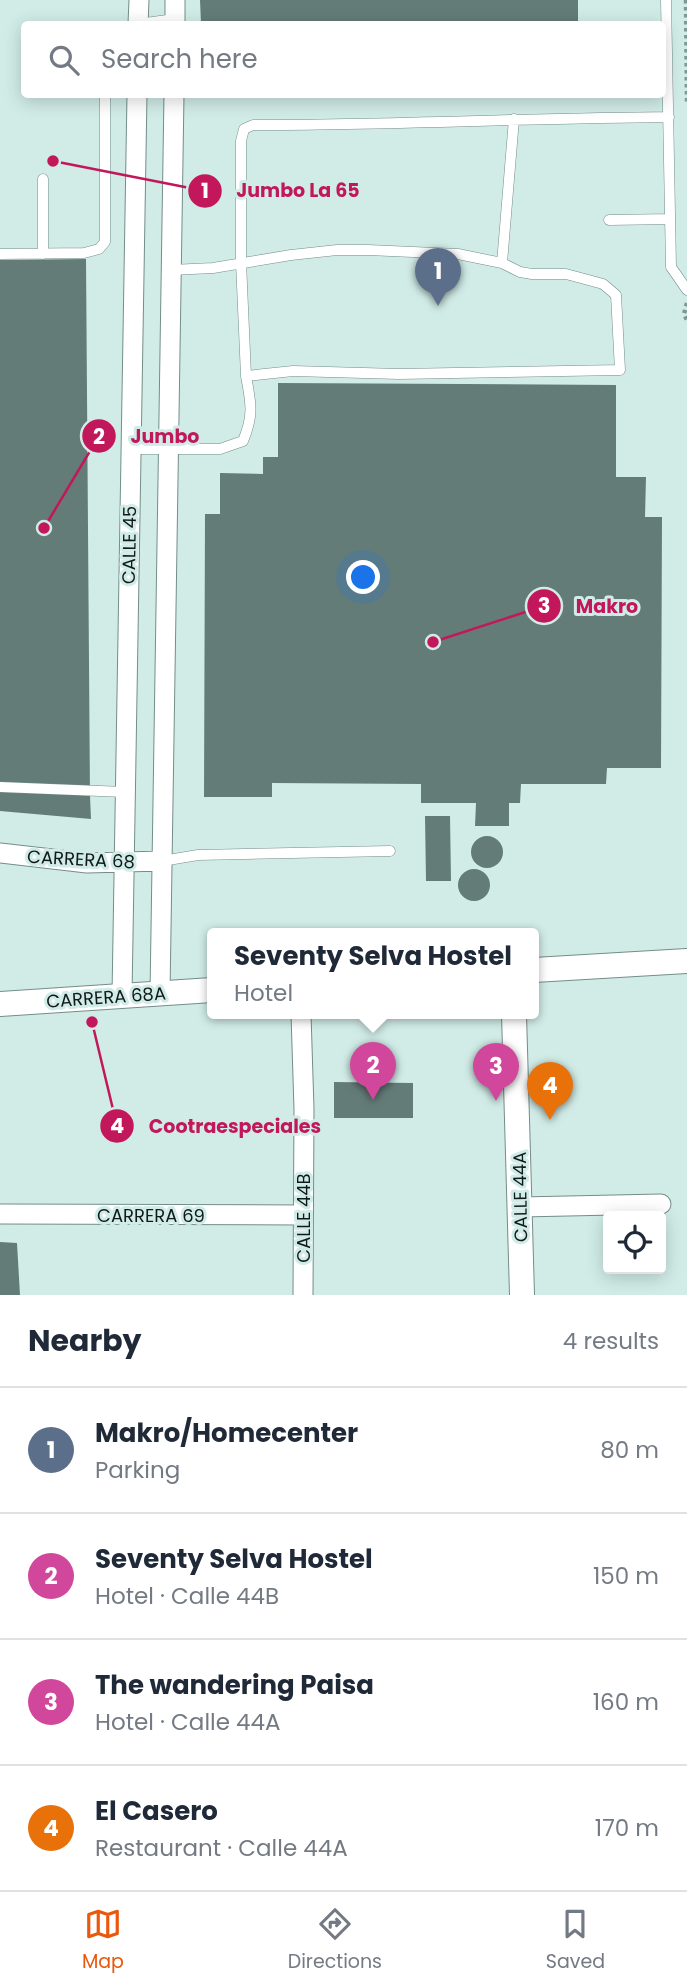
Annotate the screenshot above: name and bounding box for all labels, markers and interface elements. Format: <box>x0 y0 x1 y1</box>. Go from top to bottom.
search box <box>21 21 666 98</box>
icon: search <box>45 41 83 79</box>
text: Search here <box>101 41 258 77</box>
callout: Jumbo La 65 <box>187 171 374 211</box>
text: 1 <box>201 176 209 205</box>
text: Jumbo La 65 <box>236 177 360 204</box>
pin: 1 <box>415 248 461 306</box>
callout: Jumbo <box>82 416 214 456</box>
text: 2 <box>93 422 105 451</box>
text: Jumbo <box>131 423 199 450</box>
street label: CALLE 45 <box>116 506 142 584</box>
your location <box>346 560 380 594</box>
callout: Makro <box>527 586 652 626</box>
text: 3 <box>538 591 550 620</box>
text: Makro <box>576 593 638 620</box>
street label: CARRERA 68 <box>27 844 135 874</box>
popup <box>207 928 539 1019</box>
text: Seventy Selva Hostel <box>234 938 512 974</box>
text: Hotel <box>234 977 293 1009</box>
street label: CARRERA 68A <box>45 980 167 1014</box>
pin: 2 <box>350 1042 396 1100</box>
pin: 3 <box>473 1043 519 1101</box>
pin: 4 <box>527 1062 573 1120</box>
callout: Cootraespeciales <box>100 1106 335 1146</box>
text: 4 <box>110 1111 124 1140</box>
text: Cootraespeciales <box>149 1113 321 1140</box>
street label: CALLE 44A <box>507 1152 533 1242</box>
street label: CALLE 44B <box>291 1173 316 1263</box>
street label: CARRERA 69 <box>97 1203 205 1228</box>
map controls <box>603 1211 666 1274</box>
button: locate <box>603 1211 666 1274</box>
text: Nearby <box>28 1319 142 1362</box>
text: 4 results <box>563 1325 659 1357</box>
text: Makro/Homecenter <box>95 1415 358 1451</box>
text: 1 <box>47 1434 55 1466</box>
text: 80 m <box>600 1434 659 1466</box>
text: Parking <box>95 1454 180 1486</box>
text: Seventy Selva Hostel <box>95 1541 373 1577</box>
text: 2 <box>44 1560 58 1592</box>
text: 150 m <box>593 1560 659 1592</box>
text: Hotel · Calle 44B <box>95 1580 279 1612</box>
text: The wandering Paisa <box>95 1667 374 1703</box>
text: 3 <box>44 1686 58 1718</box>
text: 160 m <box>593 1686 659 1718</box>
text: Hotel · Calle 44A <box>95 1706 281 1738</box>
text: El Casero <box>95 1793 218 1829</box>
text: 4 <box>43 1812 59 1844</box>
text: 170 m <box>595 1812 659 1844</box>
text: Restaurant · Calle 44A <box>95 1832 348 1864</box>
tab: Map <box>82 1905 124 1976</box>
tab: Directions <box>288 1905 382 1976</box>
tab: Saved <box>546 1905 605 1976</box>

